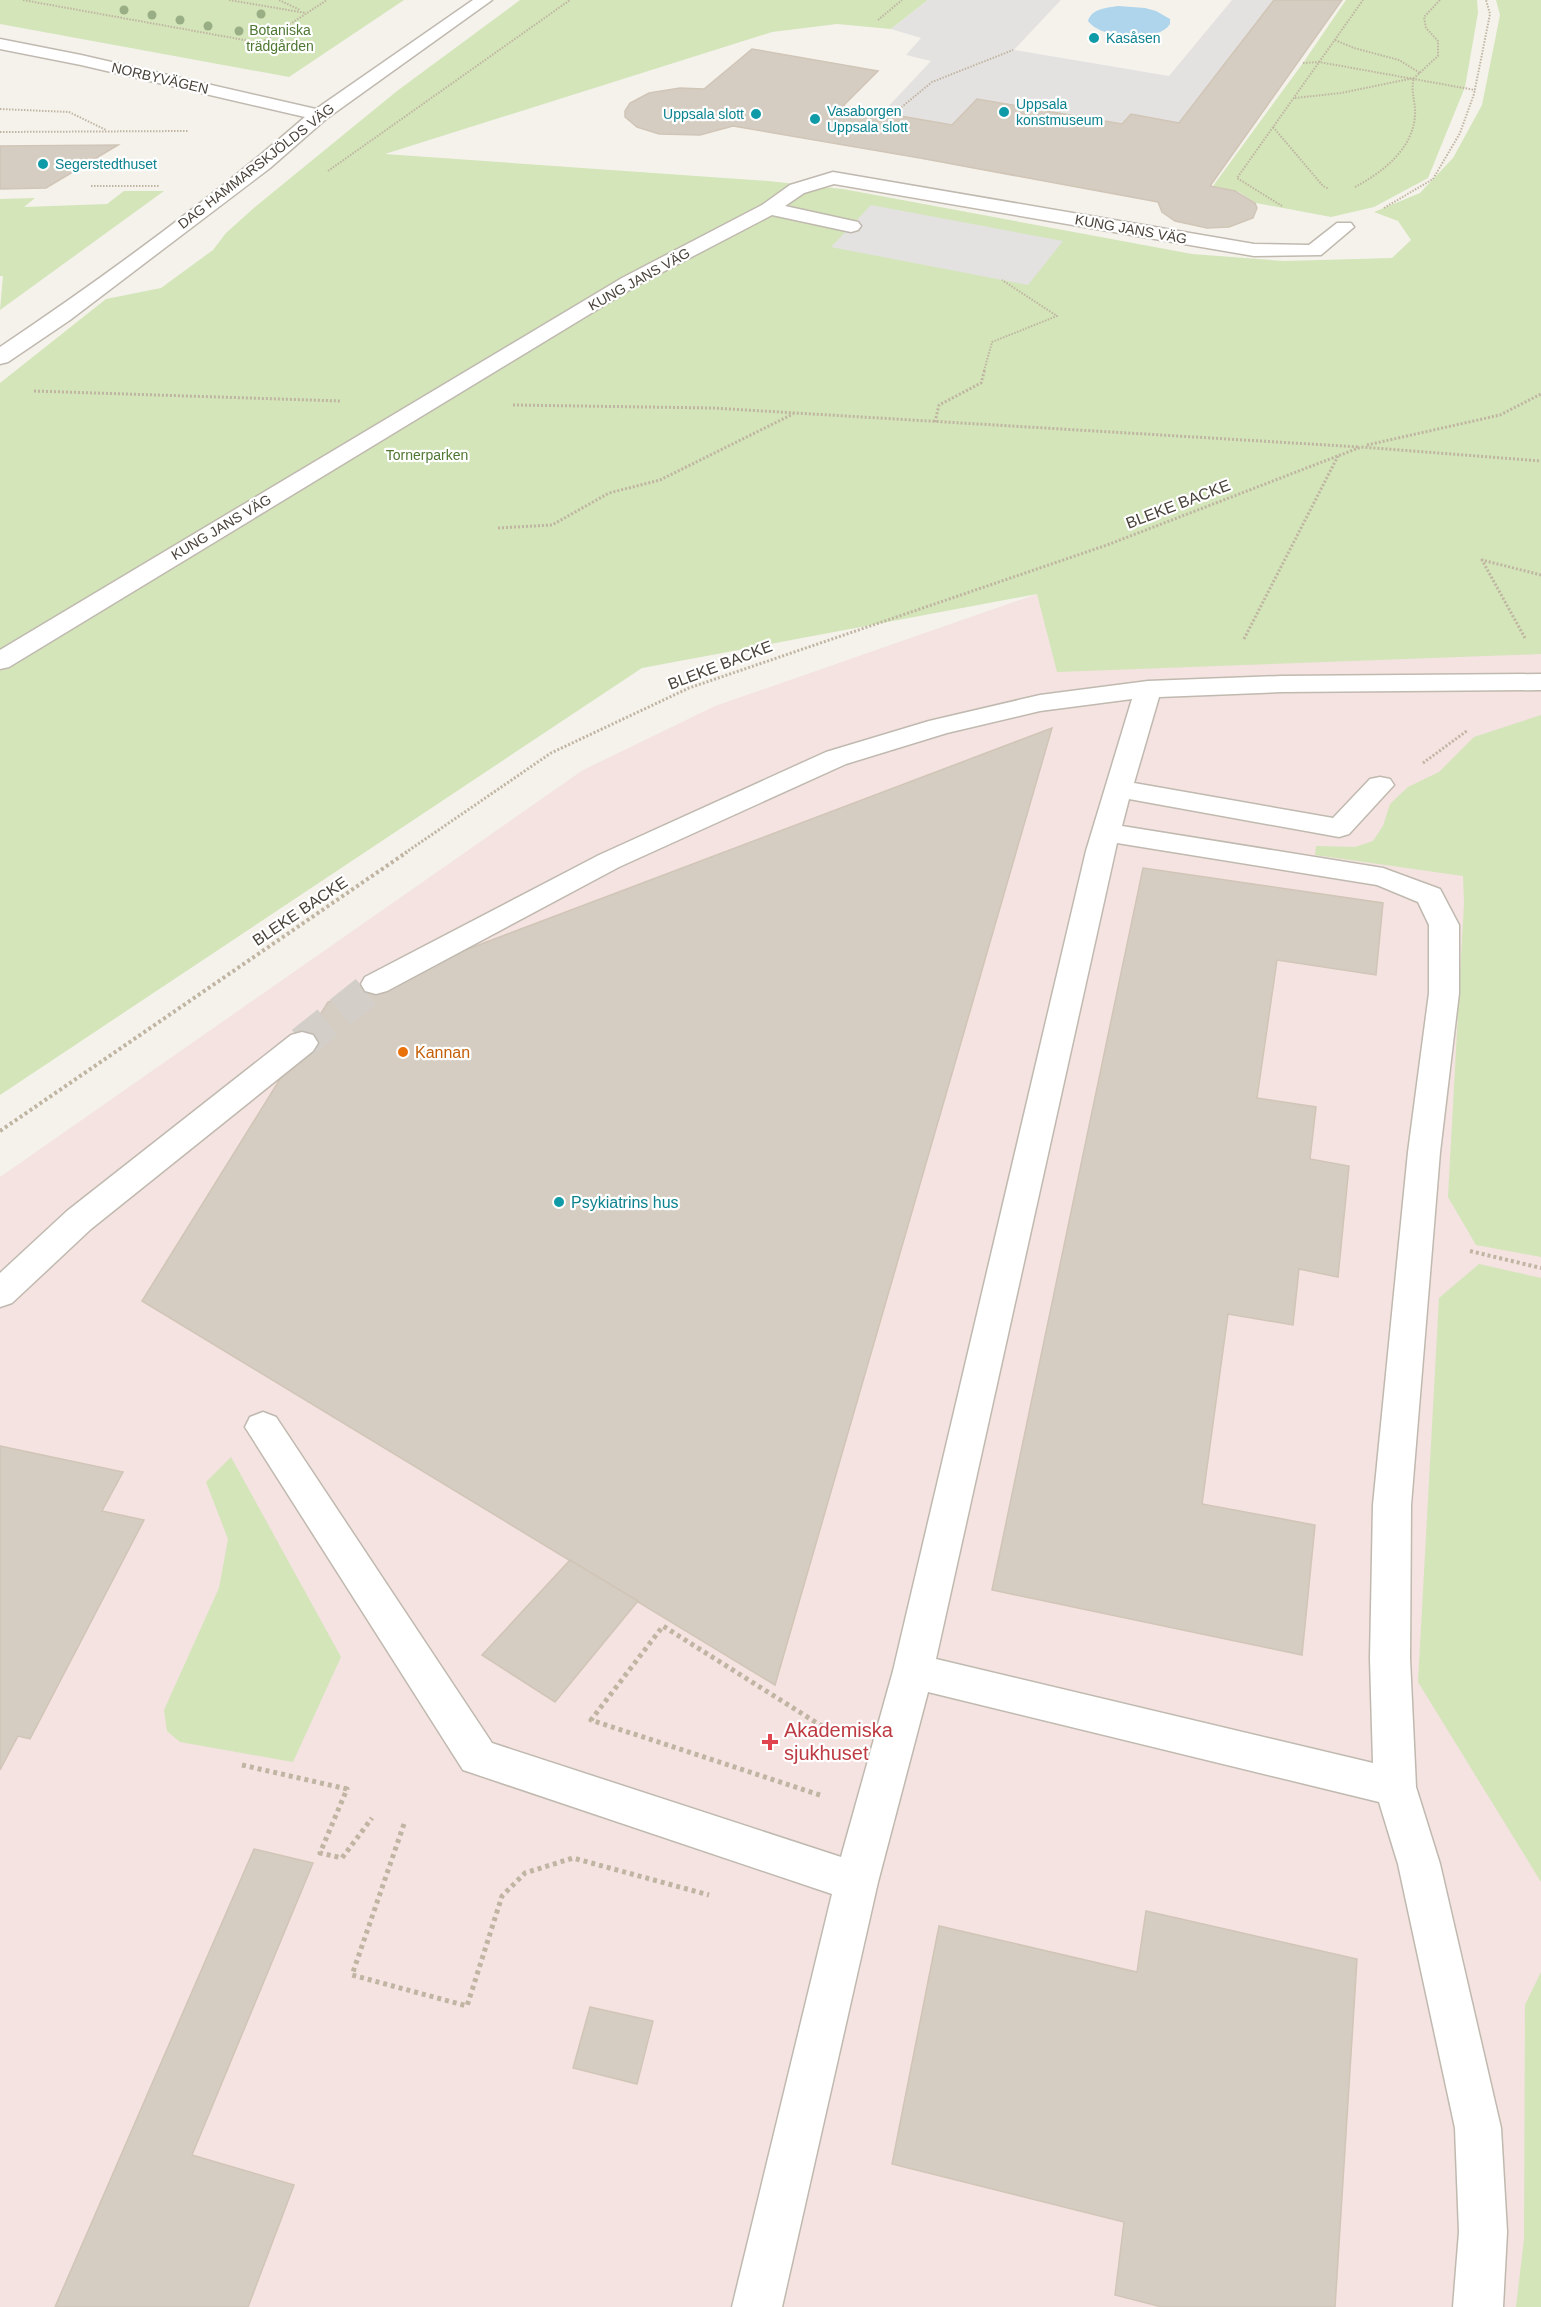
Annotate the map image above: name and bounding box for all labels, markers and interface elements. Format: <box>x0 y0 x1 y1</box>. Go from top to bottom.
park label: Botaniska trädgården <box>246 22 314 54</box>
place label: Kasåsen <box>1106 30 1160 46</box>
marker: Kasåsen <box>1087 31 1101 45</box>
street label: NORBYVÄGEN <box>110 59 210 97</box>
place label: Uppsala konstmuseum <box>1016 96 1103 128</box>
street label: DAG HAMMARSKJÖLDS VÄG <box>174 99 337 232</box>
place label: Vasaborgen Uppsala slott <box>827 103 908 135</box>
marker: Uppsala konstmuseum <box>997 105 1011 119</box>
place label: Uppsala slott <box>663 106 744 122</box>
marker: Uppsala slott <box>749 107 763 121</box>
marker: Vasaborgen Uppsala slott <box>808 112 822 126</box>
place label: Segerstedthuset <box>55 156 157 172</box>
marker: Segerstedthuset <box>36 157 50 171</box>
street label: KUNG JANS VÄG <box>1074 211 1188 247</box>
street label: KUNG JANS VÄG <box>585 244 693 314</box>
park label: Tornerparken <box>386 447 468 463</box>
street label: BLEKE BACKE <box>1123 476 1233 532</box>
street label: KUNG JANS VÄG <box>168 491 274 563</box>
street label: BLEKE BACKE <box>665 637 775 693</box>
street label: BLEKE BACKE <box>250 873 350 949</box>
place label: Kannan <box>415 1044 470 1061</box>
marker: Kannan <box>396 1045 410 1059</box>
place label: Psykiatrins hus <box>571 1194 679 1211</box>
marker: Psykiatrins hus <box>552 1195 566 1209</box>
place label: Akademiska sjukhuset <box>784 1719 894 1764</box>
marker: Akademiska sjukhuset <box>761 1733 779 1751</box>

